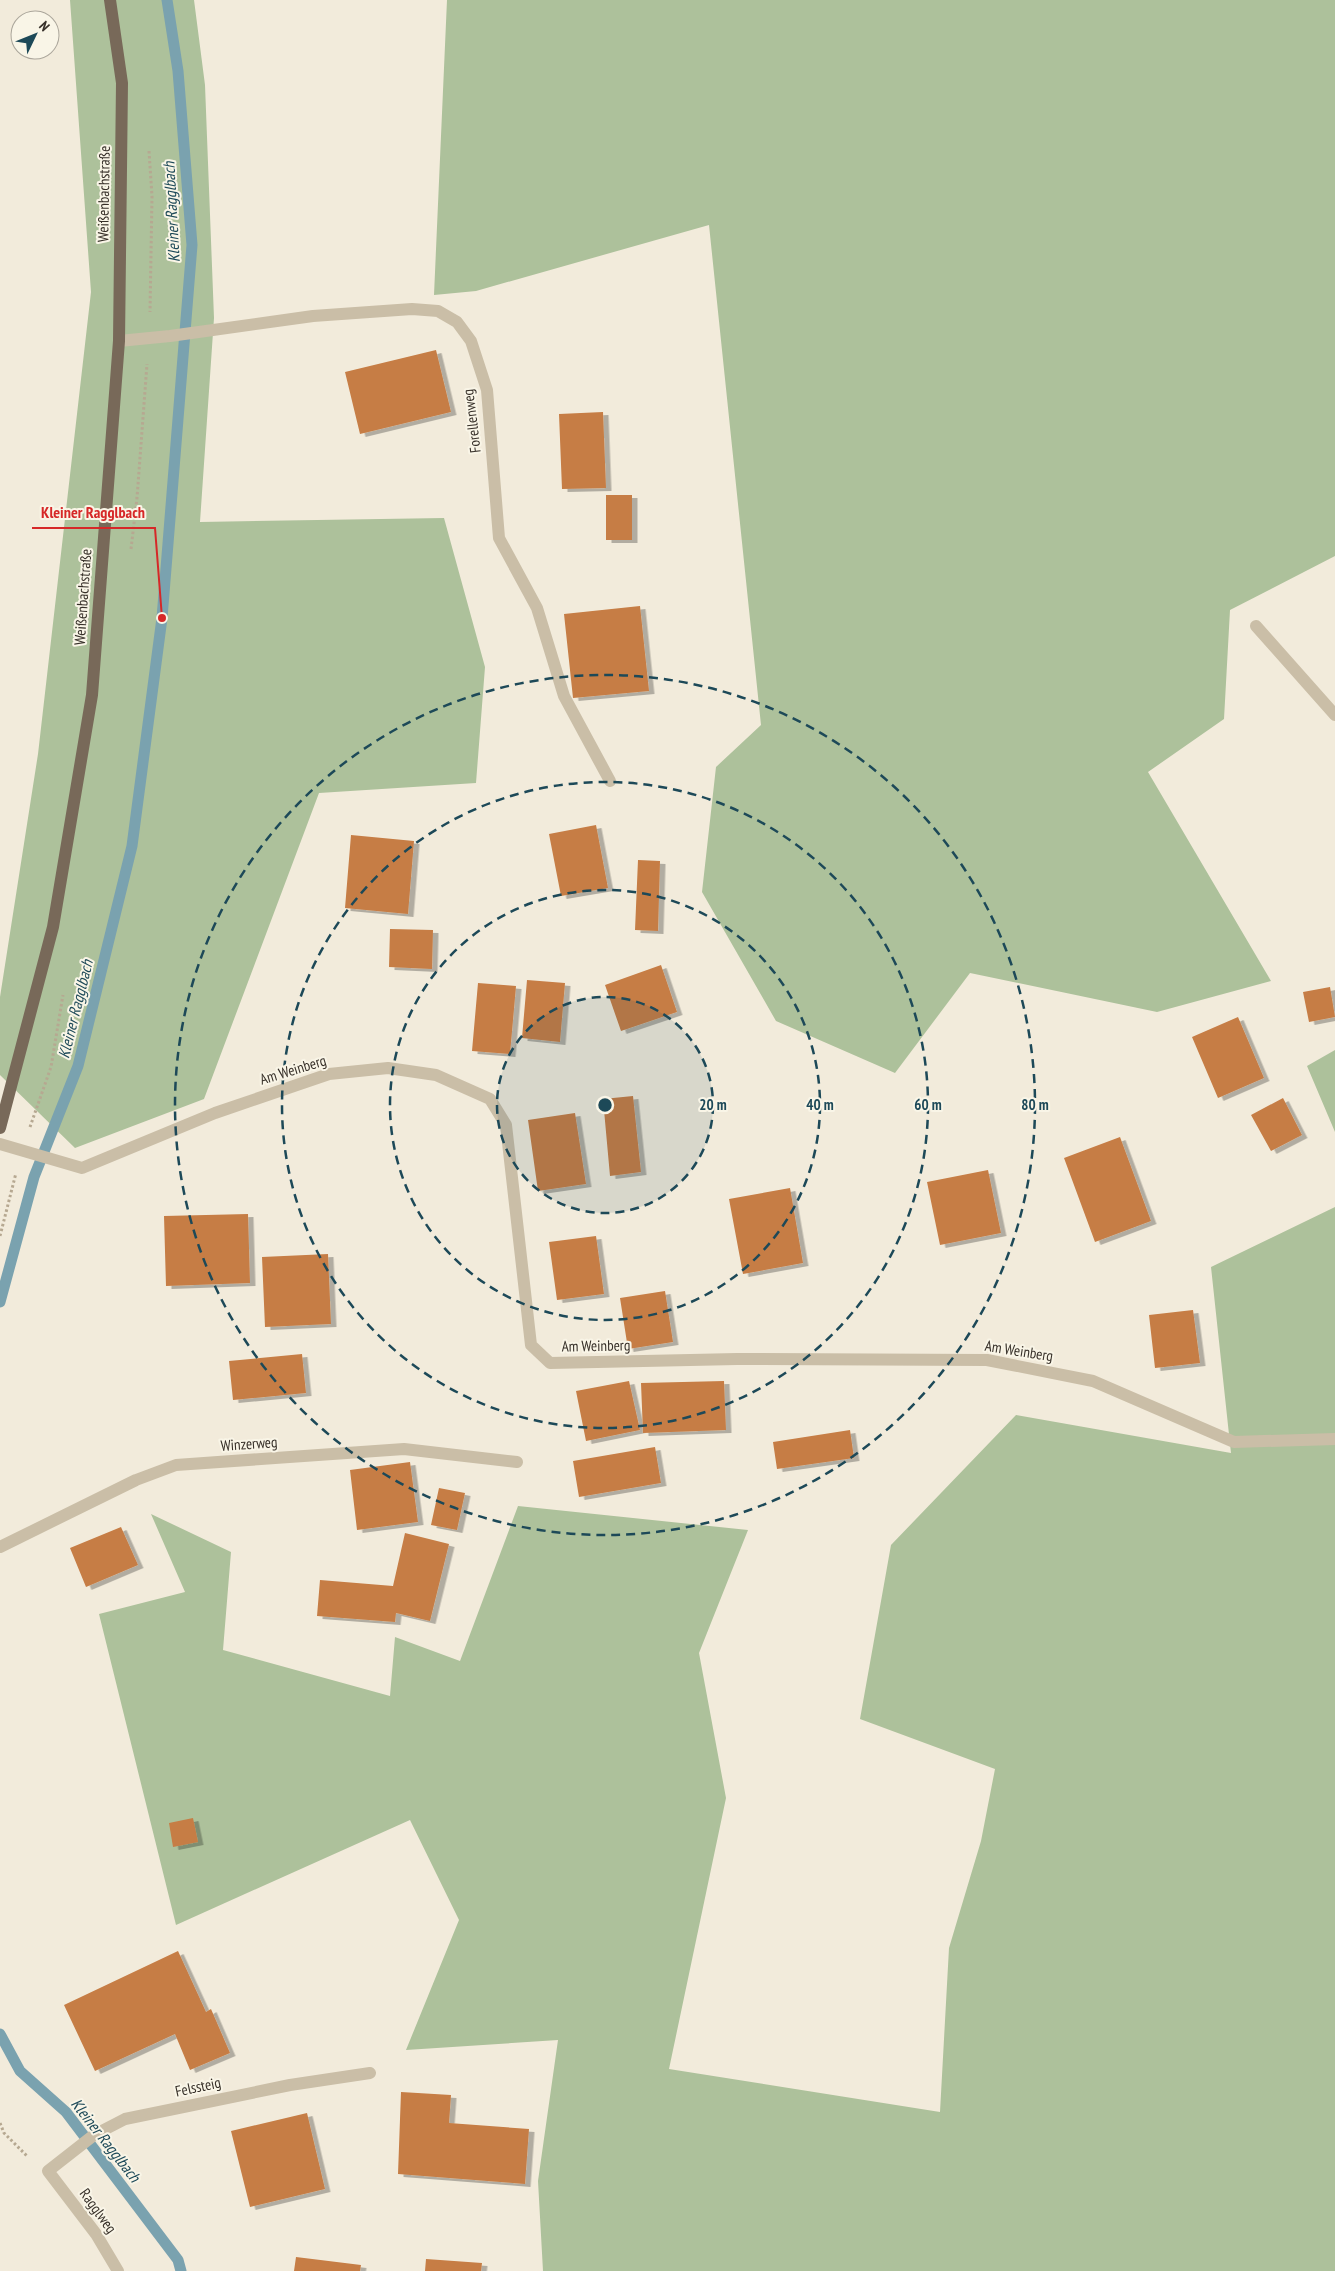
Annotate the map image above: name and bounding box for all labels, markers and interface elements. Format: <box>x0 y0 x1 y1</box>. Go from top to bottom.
north arrow <box>10 10 60 60</box>
text: N <box>35 17 54 35</box>
street label: Weißenbachstraße <box>93 146 114 242</box>
water label: Kleiner Ragglbach <box>158 160 184 263</box>
street label: Forellenweg <box>458 388 485 454</box>
callout: Kleiner Ragglbach <box>32 497 155 528</box>
text: Kleiner Ragglbach <box>41 502 145 522</box>
street label: Weißenbachstraße <box>70 548 95 646</box>
water label: Kleiner Ragglbach <box>53 957 97 1060</box>
street label: Am Weinberg <box>257 1050 328 1089</box>
text: 20 m <box>699 1095 727 1114</box>
text: 40 m <box>806 1095 834 1114</box>
text: 60 m <box>914 1095 942 1114</box>
text: 80 m <box>1021 1095 1049 1114</box>
centre of rings <box>596 1096 614 1114</box>
street label: Am Weinberg <box>561 1335 630 1356</box>
street label: Am Weinberg <box>984 1336 1054 1365</box>
street label: Winzerweg <box>220 1432 278 1455</box>
street label: Felssteig <box>173 2072 222 2101</box>
water label: Kleiner Ragglbach <box>67 2094 146 2187</box>
street label: Ragglweg <box>76 2185 121 2237</box>

